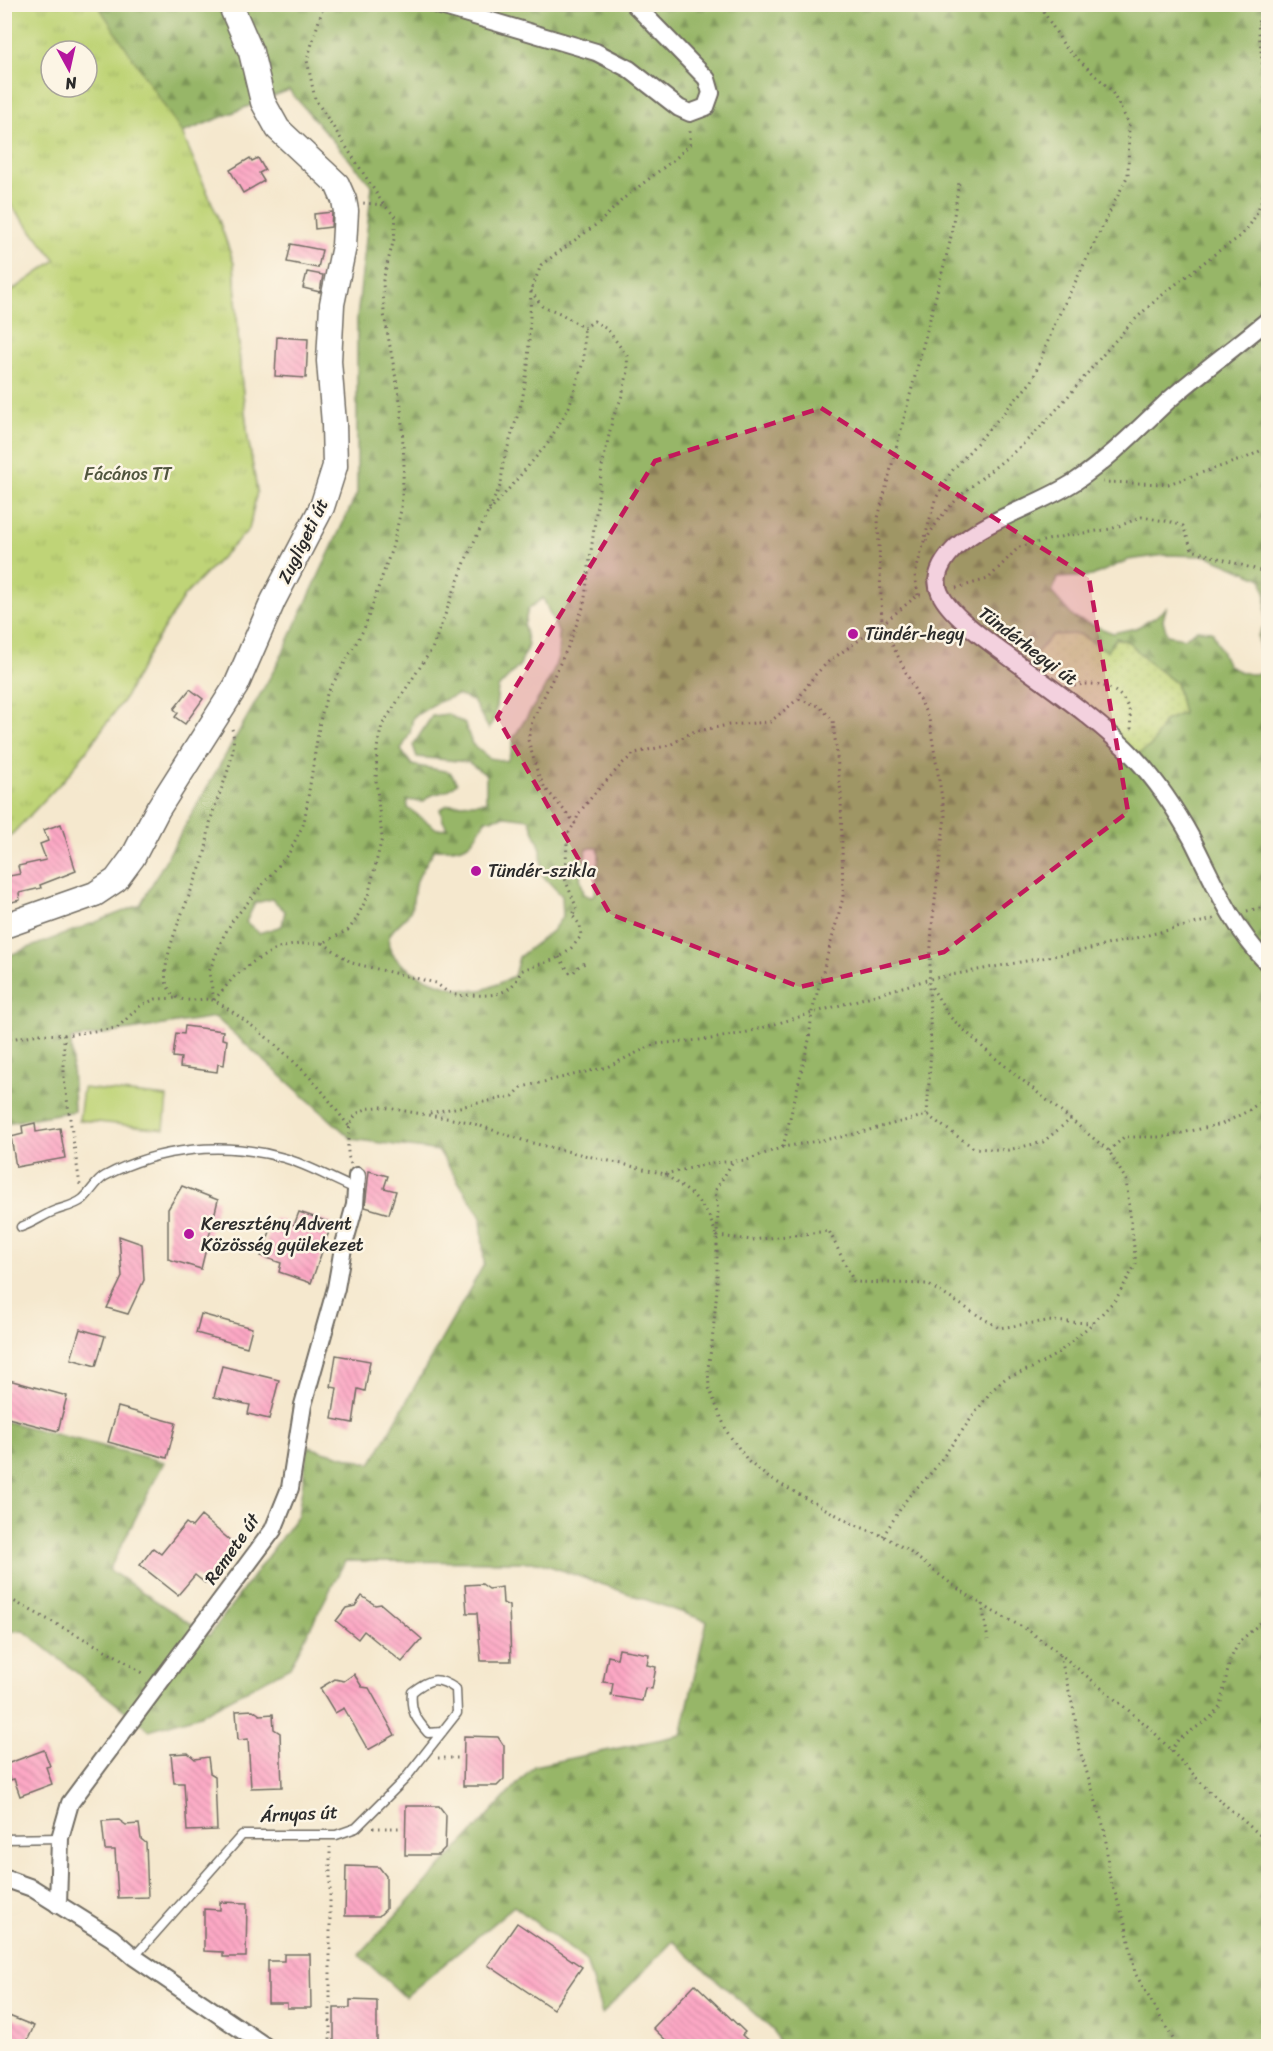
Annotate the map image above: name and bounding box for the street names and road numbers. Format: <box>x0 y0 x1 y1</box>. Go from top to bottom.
street label: Zugligeti út <box>269 493 337 589</box>
street label: Tündérhegyi út <box>971 598 1085 694</box>
street label: Remete út <box>196 1506 269 1592</box>
street label: Árnyas út <box>258 1796 339 1832</box>

